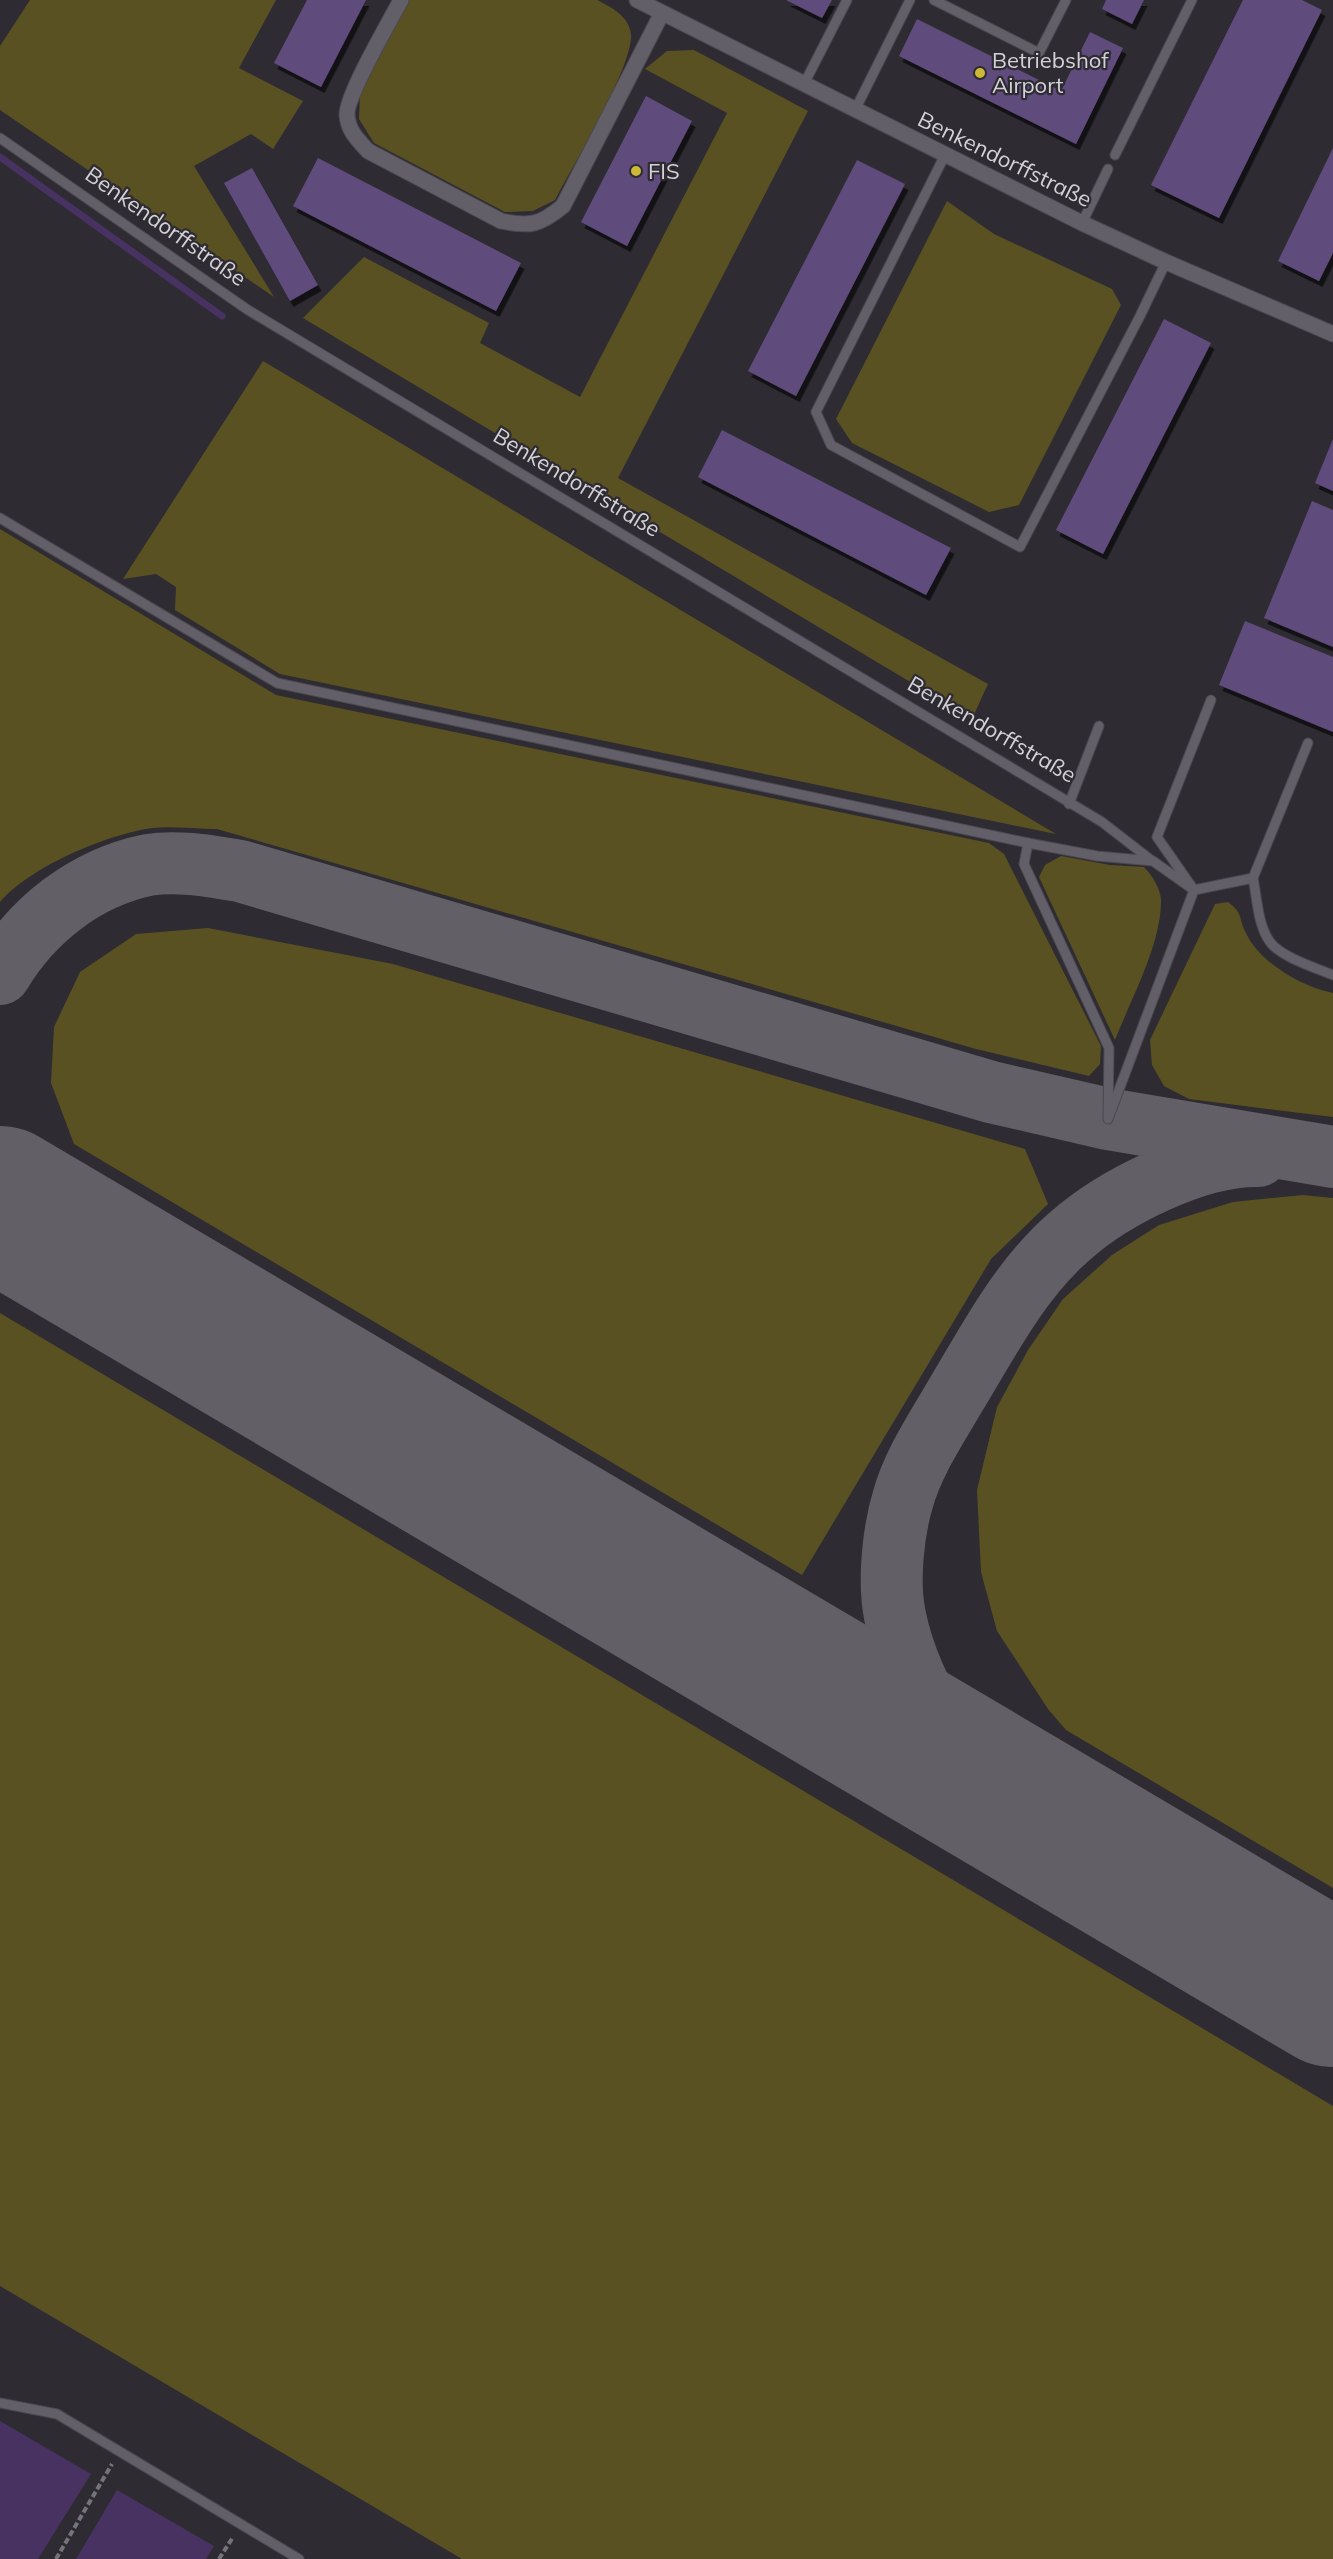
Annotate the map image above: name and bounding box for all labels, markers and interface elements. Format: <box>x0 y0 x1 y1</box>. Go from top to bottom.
place label: Betriebshof Airport <box>992 46 1109 99</box>
marker: Betriebshof Airport <box>973 66 987 80</box>
street label: Benkendorffstraße <box>913 105 1097 213</box>
place label: FIS <box>648 157 680 185</box>
street label: Benkendorffstraße <box>80 160 252 292</box>
marker: FIS <box>629 164 643 178</box>
street label: Benkendorffstraße <box>488 421 666 543</box>
street label: Benkendorffstraße <box>903 669 1081 789</box>

